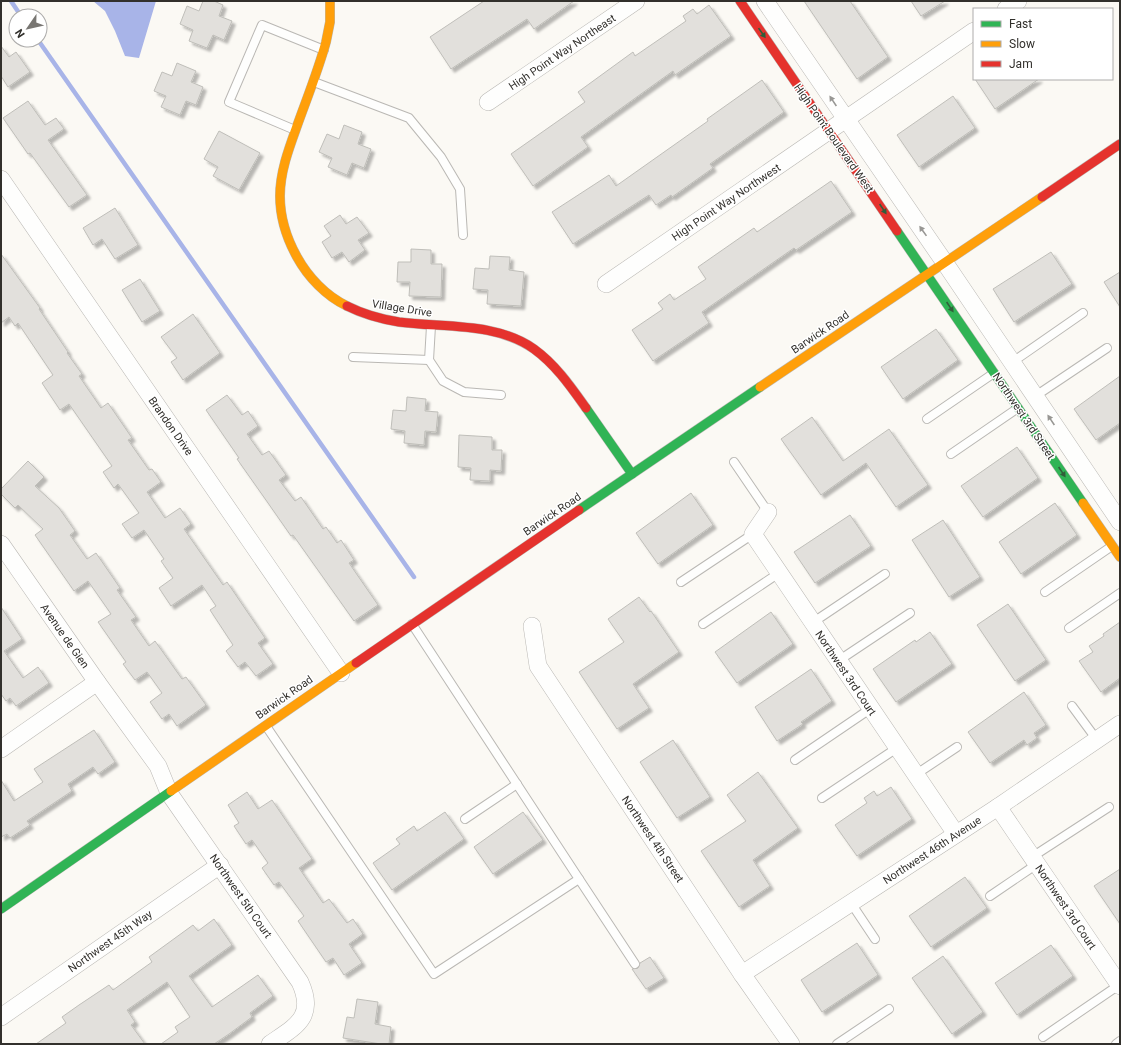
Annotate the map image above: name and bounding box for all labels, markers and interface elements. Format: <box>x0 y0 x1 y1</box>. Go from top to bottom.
north arrow <box>8 8 48 48</box>
legend <box>973 8 1113 80</box>
street label: High Point Way Northeast <box>506 12 618 93</box>
text: Fast <box>1009 17 1032 31</box>
text: N <box>12 26 28 40</box>
one-way arrow <box>758 28 766 38</box>
text: Slow <box>1009 37 1035 51</box>
text: Jam <box>1009 57 1033 71</box>
street label: High Point Boulevard West <box>791 81 876 196</box>
one-way arrow <box>829 95 837 106</box>
street label: High Point Way Northwest <box>669 161 783 244</box>
one-way arrow <box>879 204 887 215</box>
one-way arrow <box>919 225 927 236</box>
street label: Village Drive <box>371 297 433 320</box>
one-way arrow <box>946 301 954 312</box>
street label: Barwick Road <box>789 308 852 357</box>
street label: Northwest 3rd Street <box>990 371 1058 462</box>
street label: Brandon Drive <box>146 395 196 458</box>
one-way arrow <box>1047 415 1055 426</box>
one-way arrow <box>1058 467 1066 477</box>
street label: Barwick Road <box>521 490 584 539</box>
street label: Avenue de Gien <box>38 602 92 671</box>
street label: Northwest 3rd Court <box>812 628 879 719</box>
street label: Barwick Road <box>253 673 315 722</box>
street label: Northwest 4th Street <box>619 794 687 885</box>
street label: Northwest 46th Avenue <box>881 814 984 887</box>
street label: Northwest 5th Court <box>207 852 275 941</box>
street label: Northwest 3rd Court <box>1032 862 1099 953</box>
street label: Northwest 45th Way <box>66 907 155 975</box>

